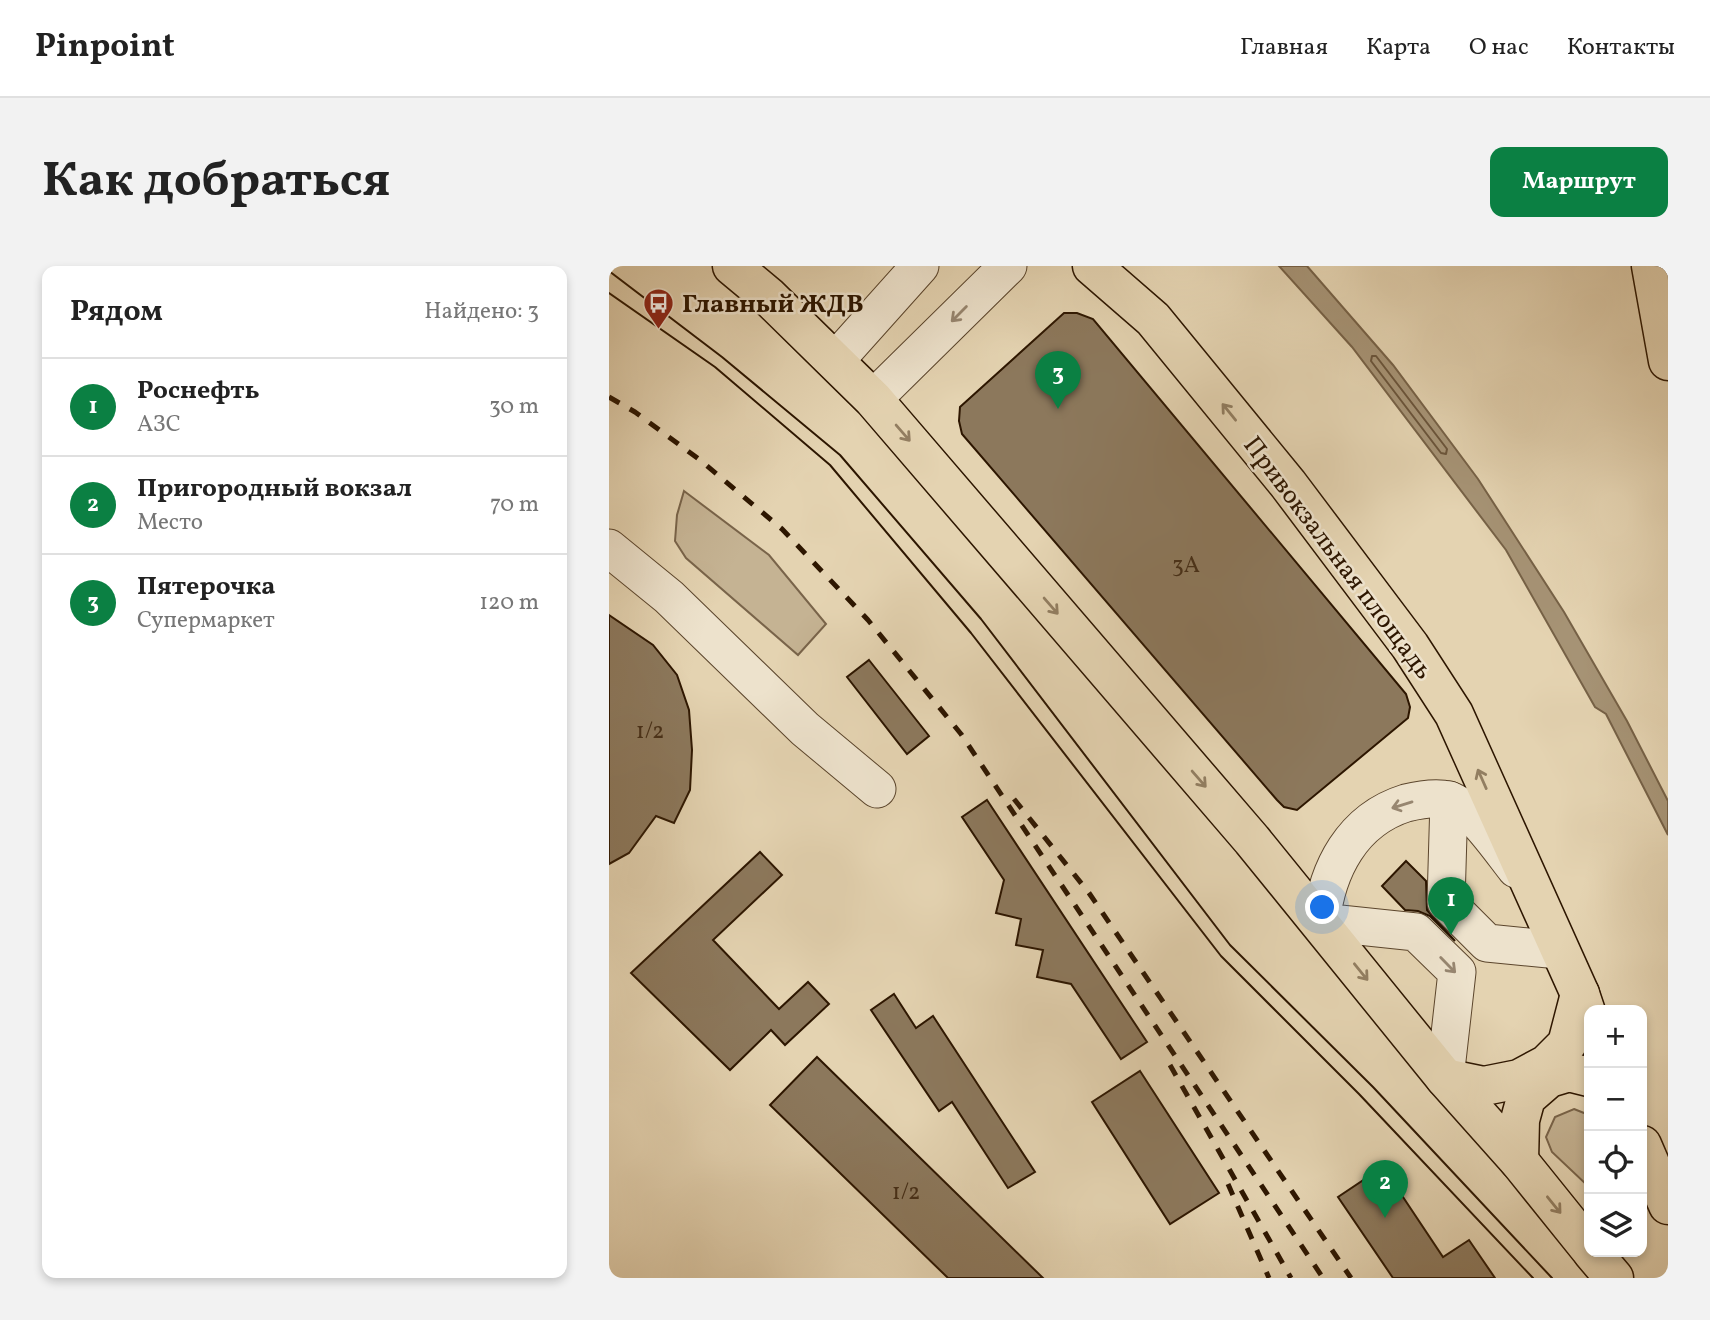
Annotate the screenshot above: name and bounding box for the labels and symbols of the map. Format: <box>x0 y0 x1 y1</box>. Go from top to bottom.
bus stop icon: Главный ЖДВ <box>642 286 676 330</box>
place label: Главный ЖДВ <box>682 287 864 323</box>
one-way arrow <box>951 305 968 322</box>
pin: 3 <box>1035 351 1081 409</box>
one-way arrow <box>1221 403 1237 421</box>
one-way arrow <box>895 424 911 442</box>
street label: Привокзальная площадь <box>1234 429 1441 687</box>
house number: 3А <box>1172 550 1200 582</box>
one-way arrow <box>1043 597 1059 615</box>
house number: 1/2 <box>636 716 664 748</box>
one-way arrow <box>1191 769 1207 787</box>
one-way arrow <box>1475 769 1488 791</box>
one-way arrow <box>1391 799 1413 812</box>
pin: 1 <box>1428 877 1474 935</box>
your location <box>1305 890 1339 924</box>
one-way arrow <box>1440 956 1457 973</box>
one-way arrow <box>1353 962 1368 981</box>
pin: 2 <box>1362 1160 1408 1218</box>
house number: 1/2 <box>892 1177 920 1209</box>
one-way arrow <box>1546 1195 1562 1213</box>

